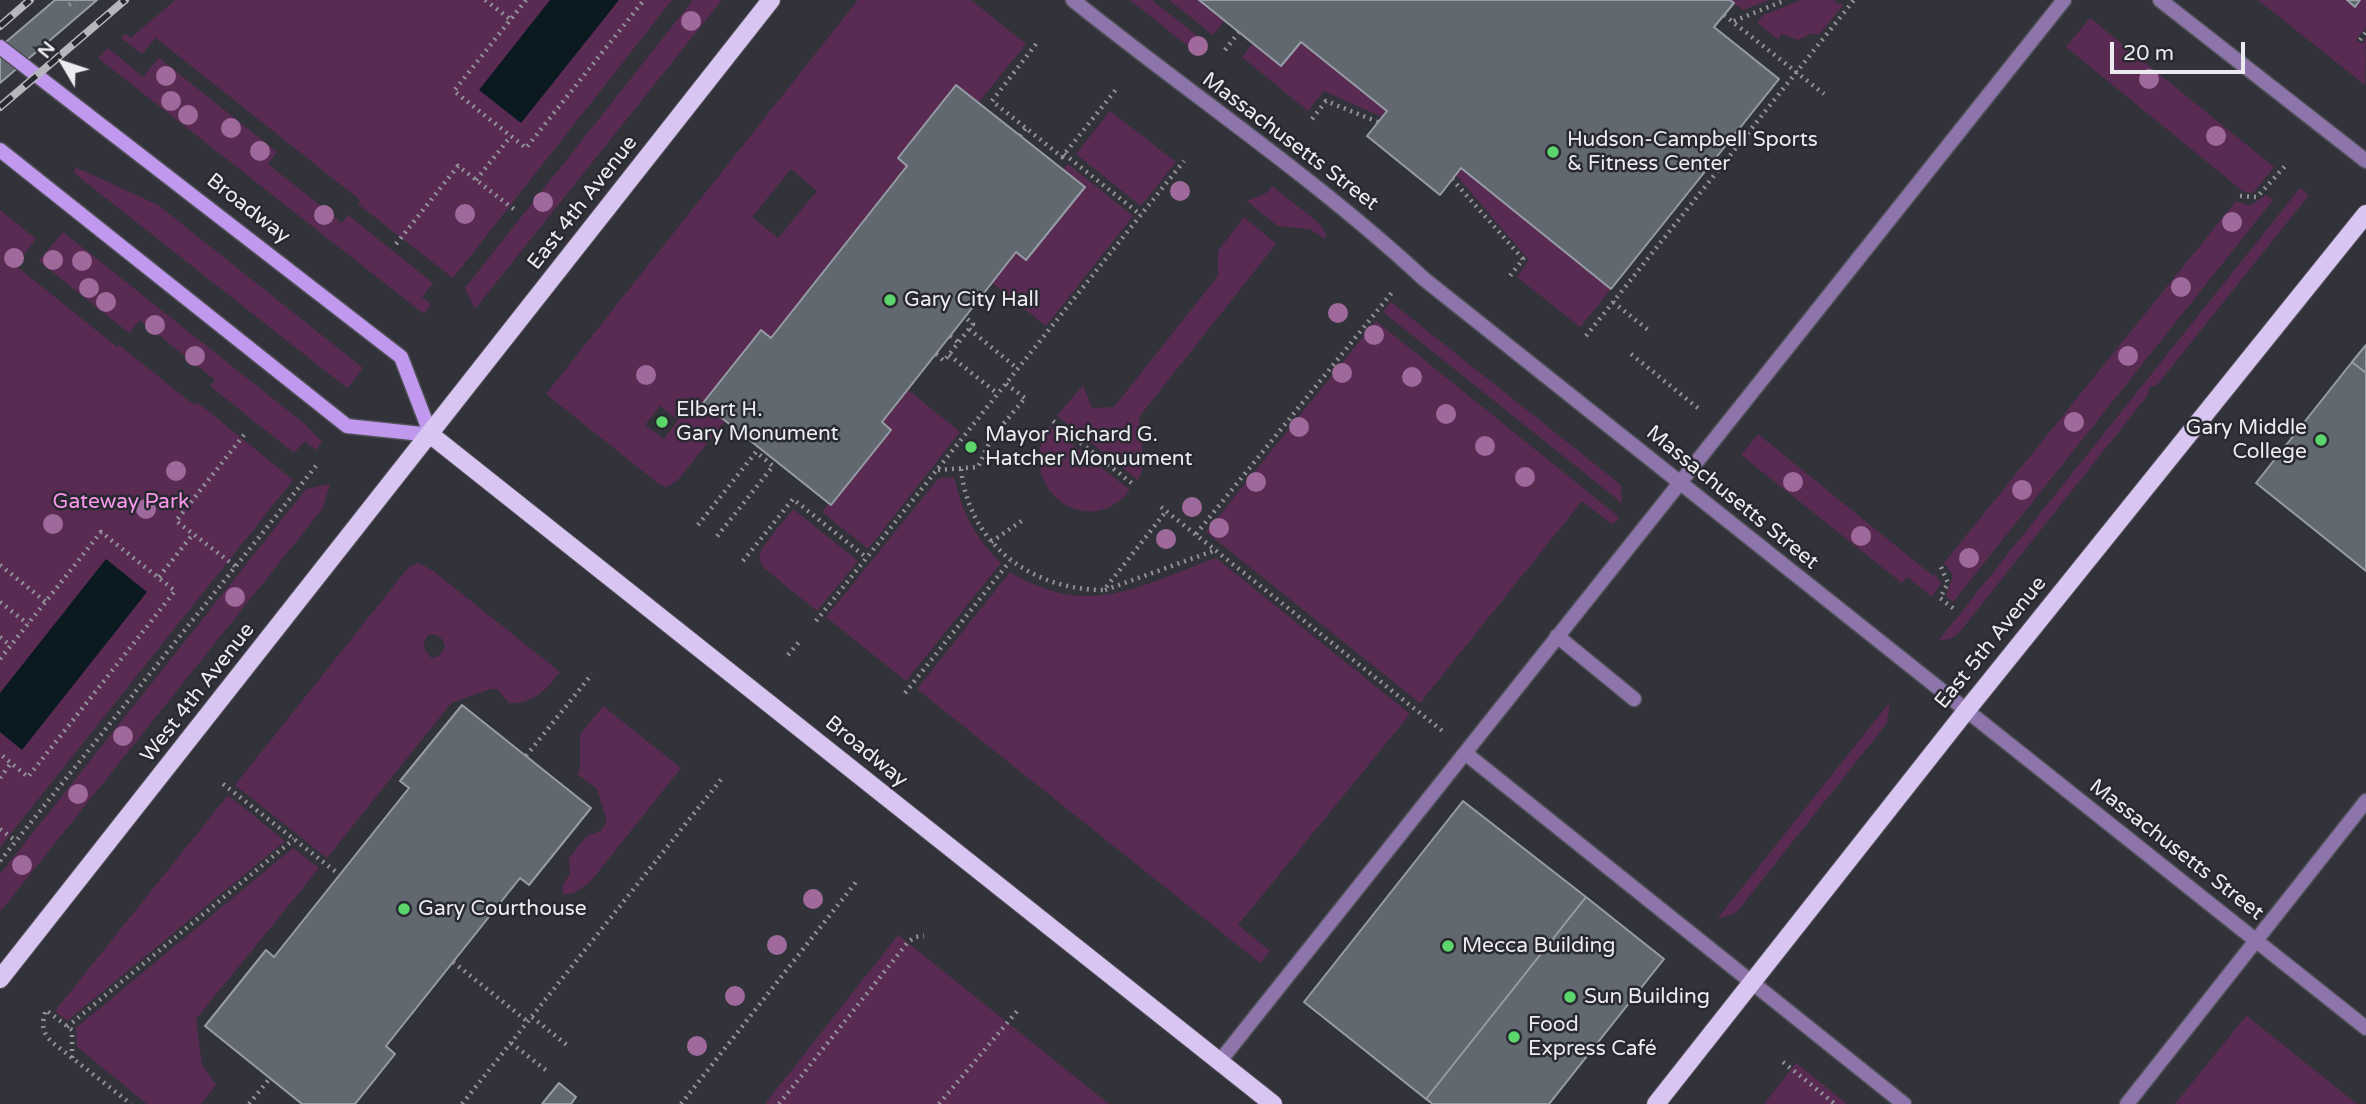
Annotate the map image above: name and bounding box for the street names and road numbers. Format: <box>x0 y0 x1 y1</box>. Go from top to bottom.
street label: Massachusetts Street <box>1197 67 1383 217</box>
street label: East 4th Avenue <box>523 131 643 275</box>
street label: Broadway <box>201 168 295 250</box>
street label: Massachusetts Street <box>1641 421 1823 575</box>
street label: East 5th Avenue <box>1930 572 2052 714</box>
street label: West 4th Avenue <box>136 618 260 768</box>
street label: Broadway <box>819 711 913 793</box>
street label: Massachusetts Street <box>2084 774 2268 926</box>

